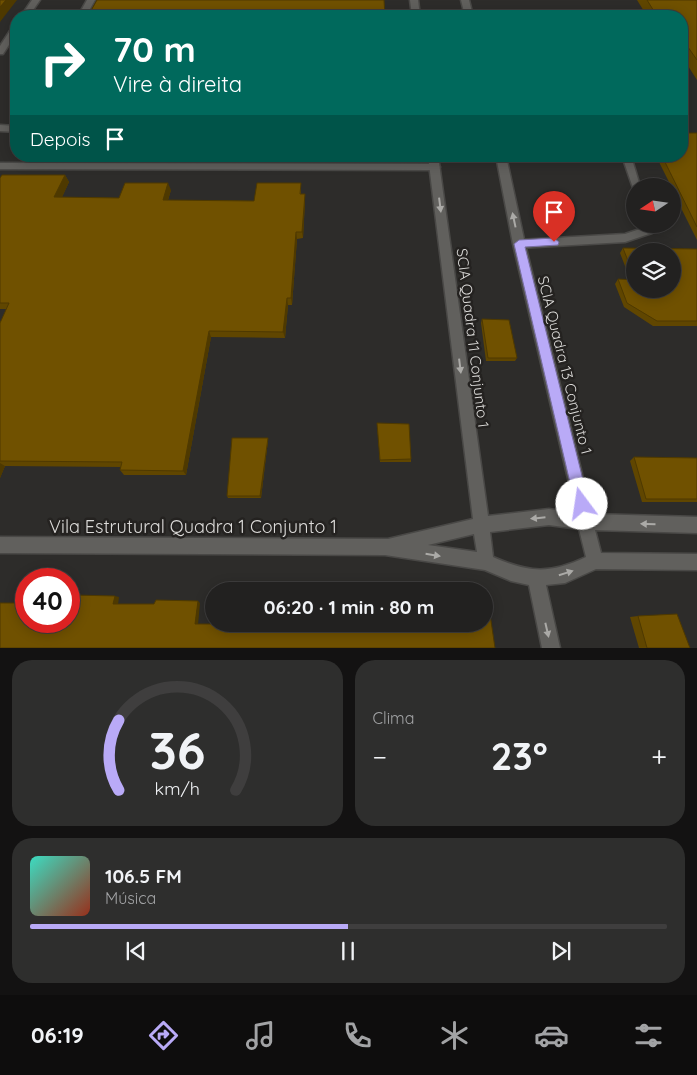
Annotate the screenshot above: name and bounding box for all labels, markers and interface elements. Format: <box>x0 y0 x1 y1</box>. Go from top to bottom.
text: 70 m <box>113 27 196 71</box>
icon: right <box>30 30 95 95</box>
text: Vire à direita <box>113 70 242 98</box>
icon: arrive <box>101 125 129 153</box>
text: Depois <box>30 127 91 151</box>
north arrow <box>626 178 681 232</box>
map controls <box>626 178 681 298</box>
pin <box>533 191 575 242</box>
one-way arrow <box>436 197 444 213</box>
icon: arrive <box>540 198 568 226</box>
one-way arrow <box>510 212 518 227</box>
button: layers <box>626 243 681 298</box>
street label: SCIA Quadra 11 Conjunto 1 <box>453 247 493 429</box>
street label: SCIA Quadra 13 Conjunto 1 <box>534 274 596 456</box>
one-way arrow <box>456 358 464 374</box>
position arrow <box>555 477 607 529</box>
one-way arrow <box>530 514 546 522</box>
street label: Vila Estrutural Quadra 1 Conjunto 1 <box>49 515 337 538</box>
one-way arrow <box>640 519 656 527</box>
one-way arrow <box>425 551 441 559</box>
speed limit sign: 40 <box>15 568 80 633</box>
one-way arrow <box>559 569 574 577</box>
text: 06:20 · 1 min · 80 m <box>264 595 434 619</box>
one-way arrow <box>543 622 551 637</box>
text: Clima <box>373 708 414 728</box>
text: 36 <box>149 717 206 782</box>
text: 23° <box>491 732 548 780</box>
text: − <box>373 739 387 774</box>
text: + <box>651 739 667 774</box>
text: km/h <box>155 777 200 799</box>
text: 106.5 FM <box>105 864 182 888</box>
text: Música <box>105 888 156 908</box>
icon: previous <box>122 937 150 965</box>
icon: pause <box>334 937 362 965</box>
icon: next <box>547 937 575 965</box>
icon: directions <box>146 1018 181 1053</box>
icon: music <box>243 1018 278 1053</box>
icon: phone <box>340 1018 375 1053</box>
icon: climate <box>437 1018 472 1053</box>
icon: car <box>534 1018 569 1053</box>
icon: filters <box>631 1018 666 1053</box>
text: 06:19 <box>31 1021 84 1049</box>

